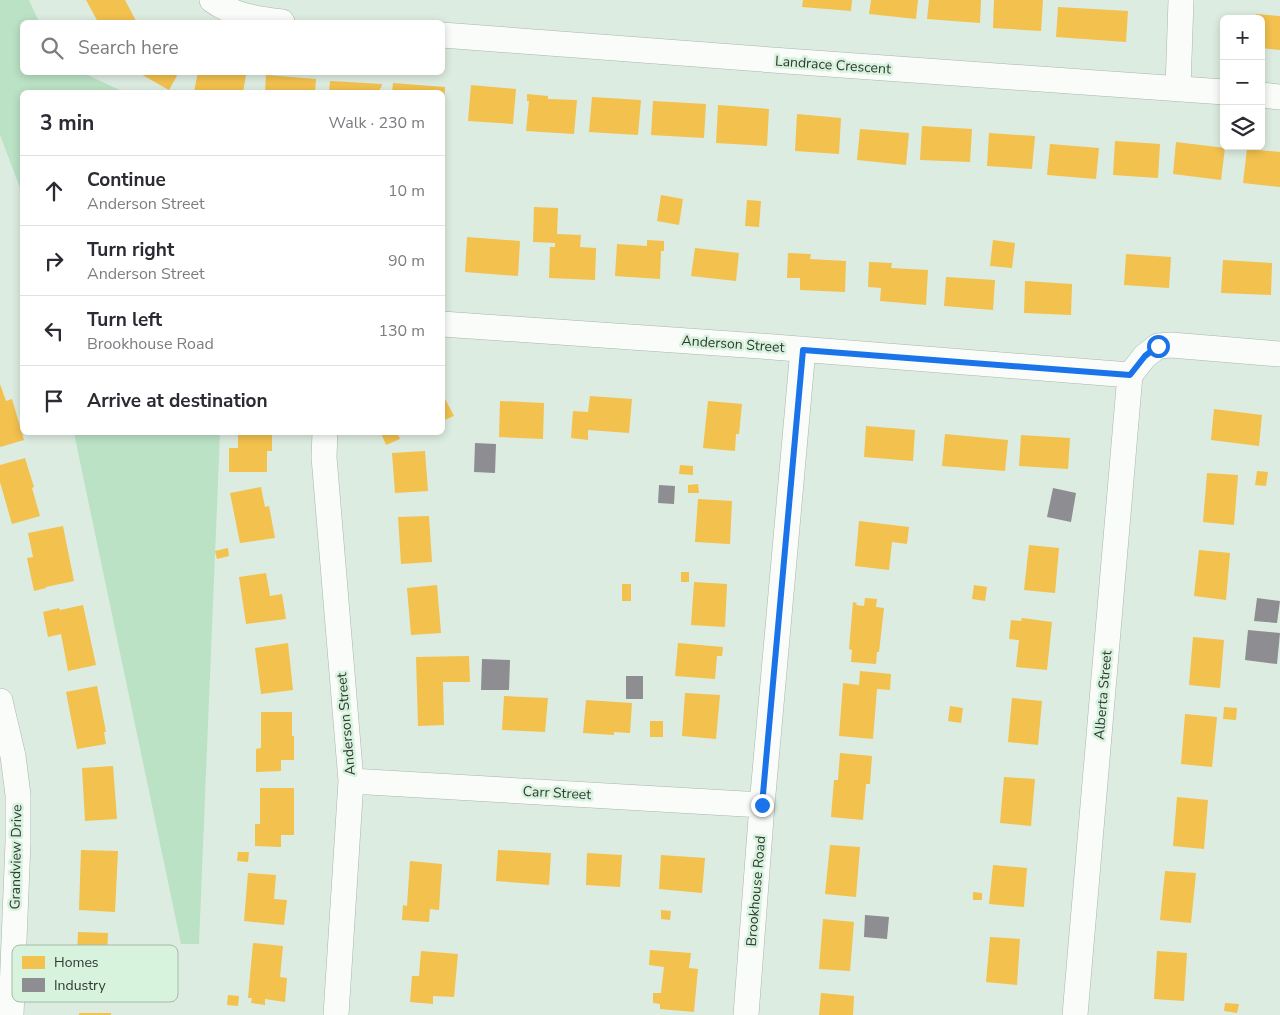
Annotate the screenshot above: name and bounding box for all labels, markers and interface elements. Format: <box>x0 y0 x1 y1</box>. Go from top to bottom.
map controls <box>1220 15 1265 150</box>
button: + <box>1220 15 1265 60</box>
search box <box>20 20 445 75</box>
icon: search <box>38 34 66 62</box>
text: Search here <box>78 35 179 61</box>
street label: Landrace Crescent <box>774 51 892 79</box>
button: − <box>1220 60 1265 105</box>
button: layers <box>1220 105 1265 150</box>
text: 3 min <box>40 109 94 137</box>
text: Walk · 230 m <box>329 112 425 134</box>
text: Continue <box>87 167 166 193</box>
icon: ahead <box>40 177 68 205</box>
text: 10 m <box>388 180 425 202</box>
text: Anderson Street <box>87 193 205 215</box>
text: Turn right <box>87 237 174 263</box>
icon: right <box>40 247 68 275</box>
text: 90 m <box>388 250 425 272</box>
text: Anderson Street <box>87 263 205 285</box>
text: Turn left <box>87 307 162 333</box>
icon: left <box>40 317 68 345</box>
text: 130 m <box>378 320 425 342</box>
street label: Anderson Street <box>681 331 785 357</box>
text: Brookhouse Road <box>87 333 214 355</box>
route start <box>1147 335 1170 358</box>
icon: arrive <box>40 387 68 415</box>
text: Arrive at destination <box>87 388 268 414</box>
street label: Alberta Street <box>1090 650 1116 740</box>
street label: Anderson Street <box>332 672 360 776</box>
street label: Carr Street <box>522 782 592 804</box>
route end <box>751 794 774 817</box>
street label: Grandview Drive <box>6 804 26 910</box>
street label: Brookhouse Road <box>742 835 770 947</box>
legend <box>12 945 178 1002</box>
text: Homes <box>54 953 99 972</box>
text: Industry <box>54 976 107 995</box>

